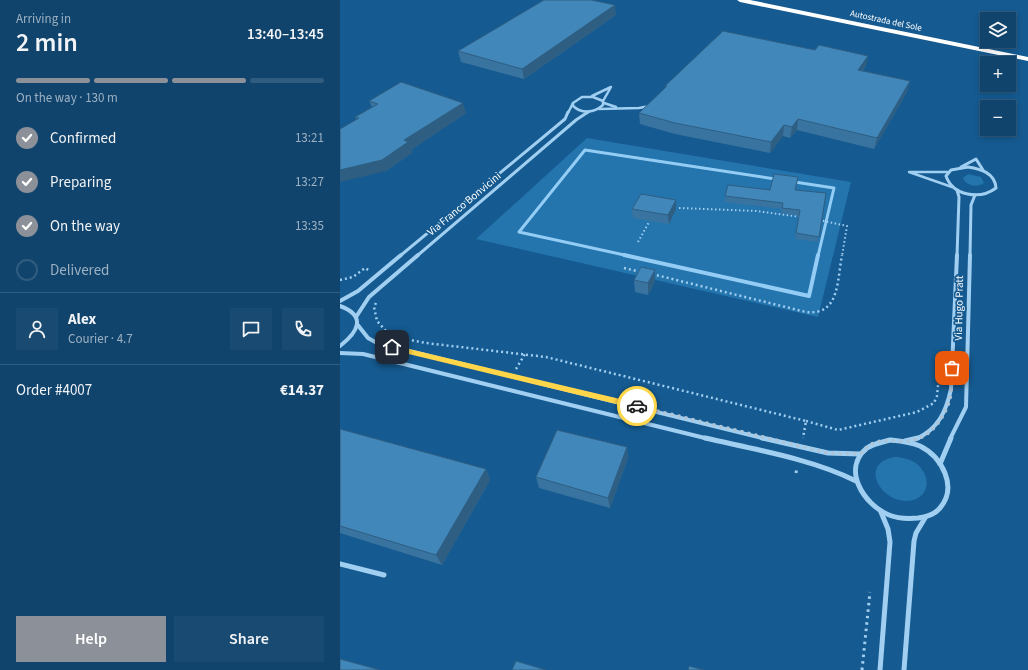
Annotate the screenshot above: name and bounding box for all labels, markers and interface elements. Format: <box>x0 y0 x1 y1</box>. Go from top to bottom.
street label: Autostrada del Sole <box>849 7 924 35</box>
text: Arriving in <box>16 10 71 28</box>
map controls <box>980 12 1016 136</box>
button: layers <box>980 12 1016 48</box>
text: 2 min <box>16 24 78 61</box>
text: 13:40–13:45 <box>247 24 324 45</box>
button: + <box>980 56 1016 92</box>
text: On the way · 130 m <box>16 89 118 107</box>
button: − <box>980 100 1016 136</box>
icon: check <box>16 127 38 149</box>
text: Confirmed <box>50 128 116 149</box>
text: 13:21 <box>295 129 324 147</box>
street label: Via Franco Bonvicini <box>424 169 504 239</box>
icon: check <box>16 171 38 193</box>
text: Preparing <box>50 172 111 193</box>
text: 13:27 <box>295 173 324 191</box>
icon: check <box>16 215 38 237</box>
text: On the way <box>50 216 120 237</box>
text: 13:35 <box>295 217 324 235</box>
text: Delivered <box>50 260 109 281</box>
street label: Via Hugo Pratt <box>951 275 967 341</box>
button: person <box>16 308 58 350</box>
button: chat <box>230 308 272 350</box>
button: phone <box>282 308 324 350</box>
text: Alex <box>68 309 96 330</box>
text: Courier · 4.7 <box>68 330 133 348</box>
pin <box>375 330 409 364</box>
icon: home <box>381 336 403 358</box>
pin <box>935 351 969 385</box>
icon: bag <box>941 357 963 379</box>
text: Order #4007 <box>16 380 92 401</box>
text: €14.37 <box>280 380 324 401</box>
courier <box>617 386 657 426</box>
icon: car <box>626 395 648 417</box>
button: Help <box>16 616 166 662</box>
button: Share <box>174 616 324 662</box>

